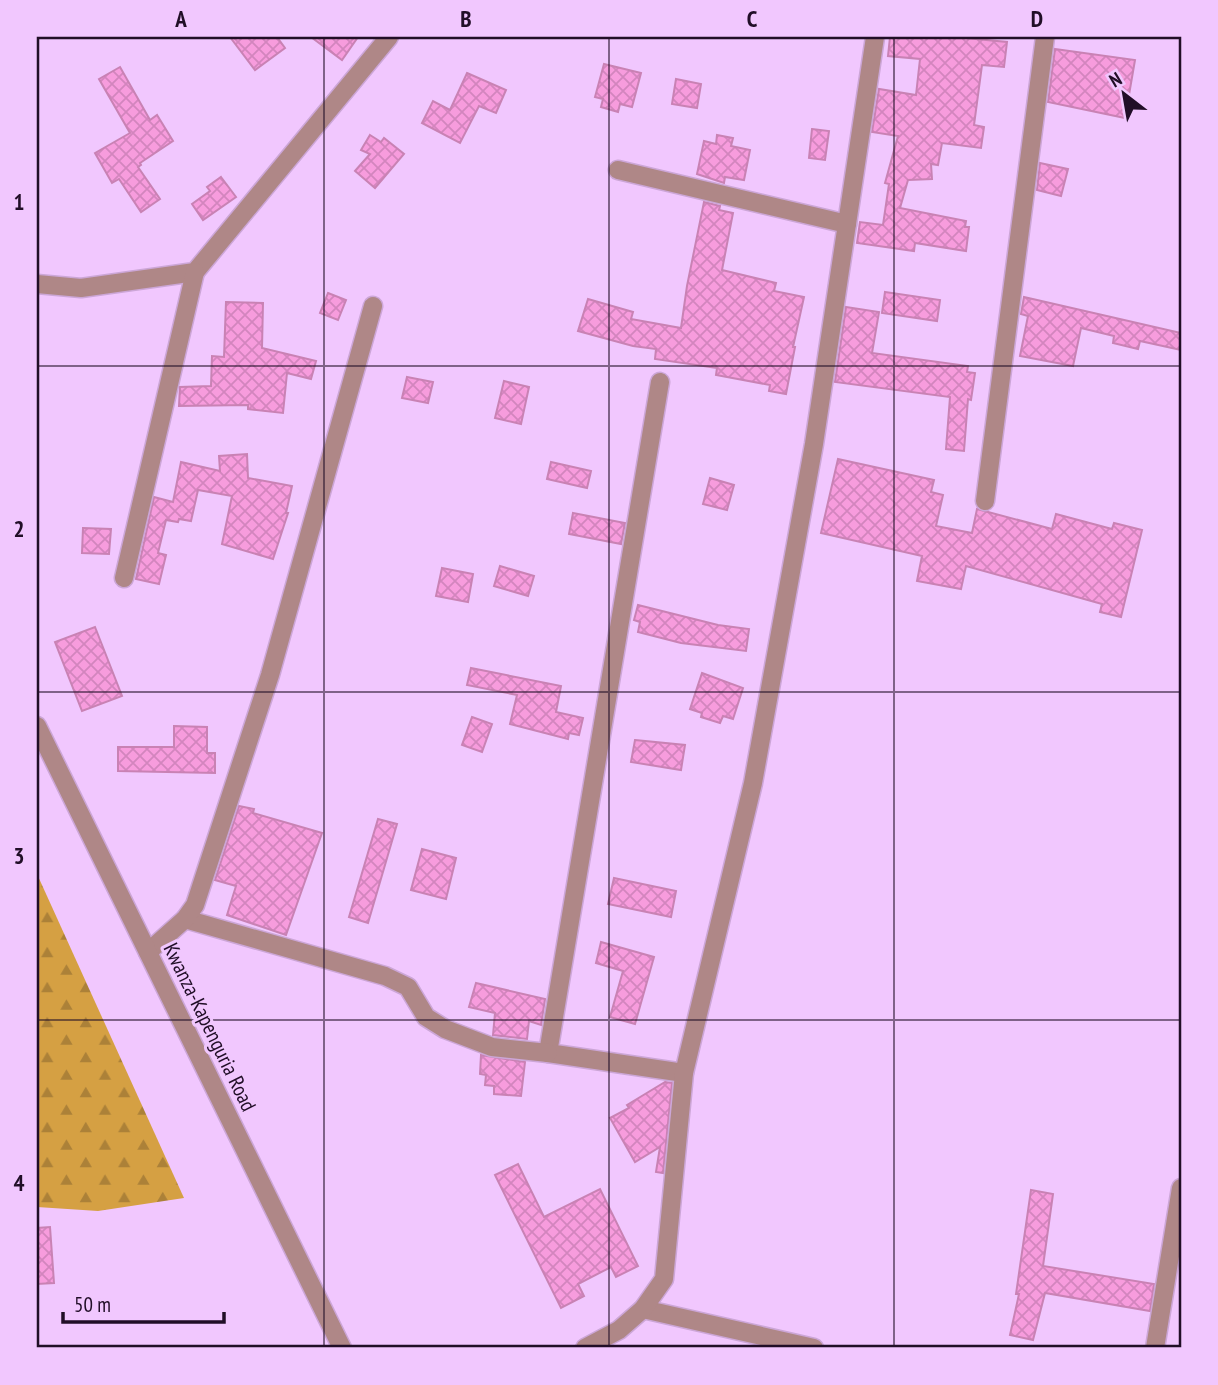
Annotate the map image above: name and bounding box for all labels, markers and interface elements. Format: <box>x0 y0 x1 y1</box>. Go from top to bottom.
text: A <box>174 4 187 33</box>
text: B <box>460 4 472 33</box>
text: C <box>747 4 758 33</box>
text: D <box>1031 4 1043 33</box>
north arrow <box>1088 60 1158 130</box>
text: N <box>1105 66 1126 92</box>
text: 1 <box>14 187 25 216</box>
text: 2 <box>14 514 25 543</box>
text: 3 <box>14 841 25 870</box>
street label: Kwanza-Kapenguria Road <box>158 938 262 1116</box>
text: 4 <box>14 1168 25 1197</box>
scale bar <box>63 1280 224 1324</box>
text: 50 m <box>74 1291 111 1318</box>

